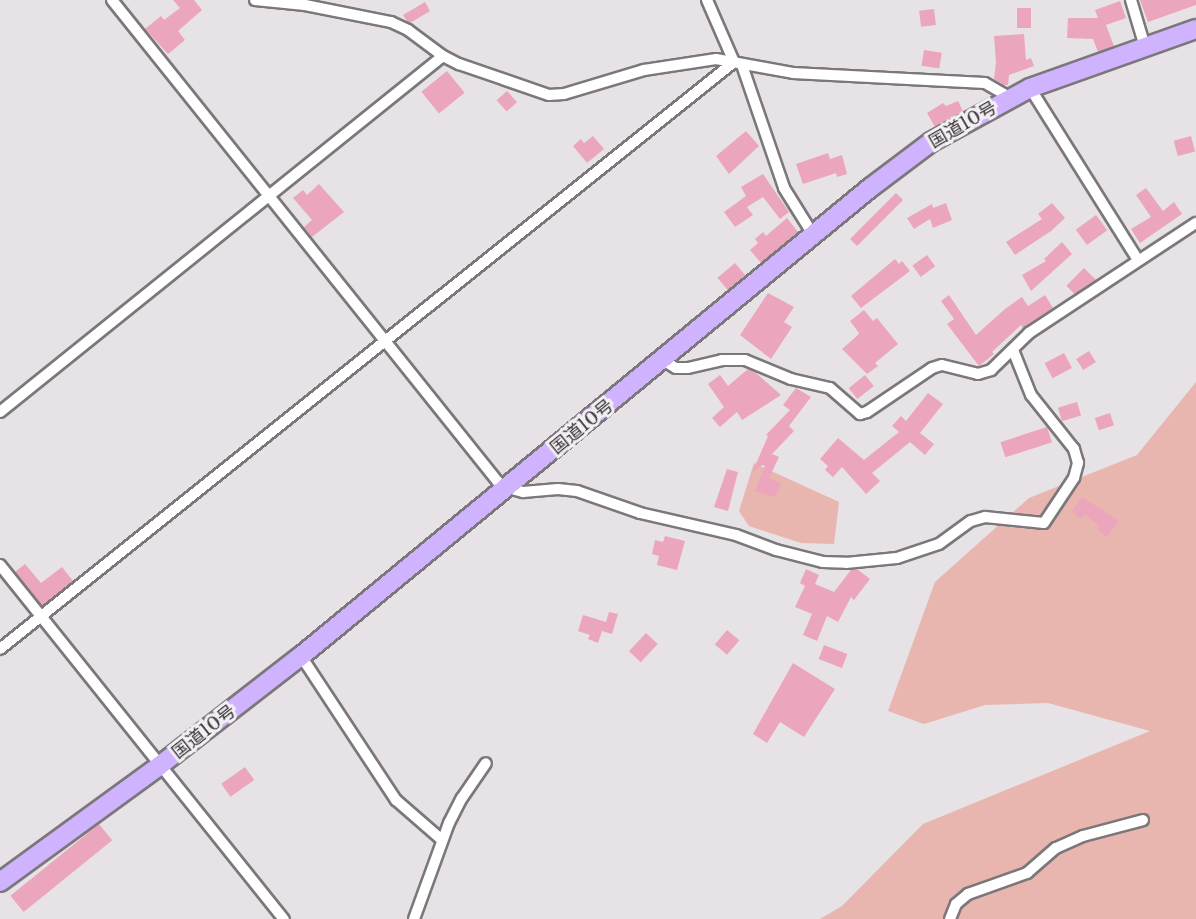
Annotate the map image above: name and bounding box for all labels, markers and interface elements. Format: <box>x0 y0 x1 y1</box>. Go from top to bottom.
street label: 国道10号 <box>925 97 1001 153</box>
street label: 国道10号 <box>546 395 618 459</box>
street label: 国道10号 <box>168 700 240 764</box>

